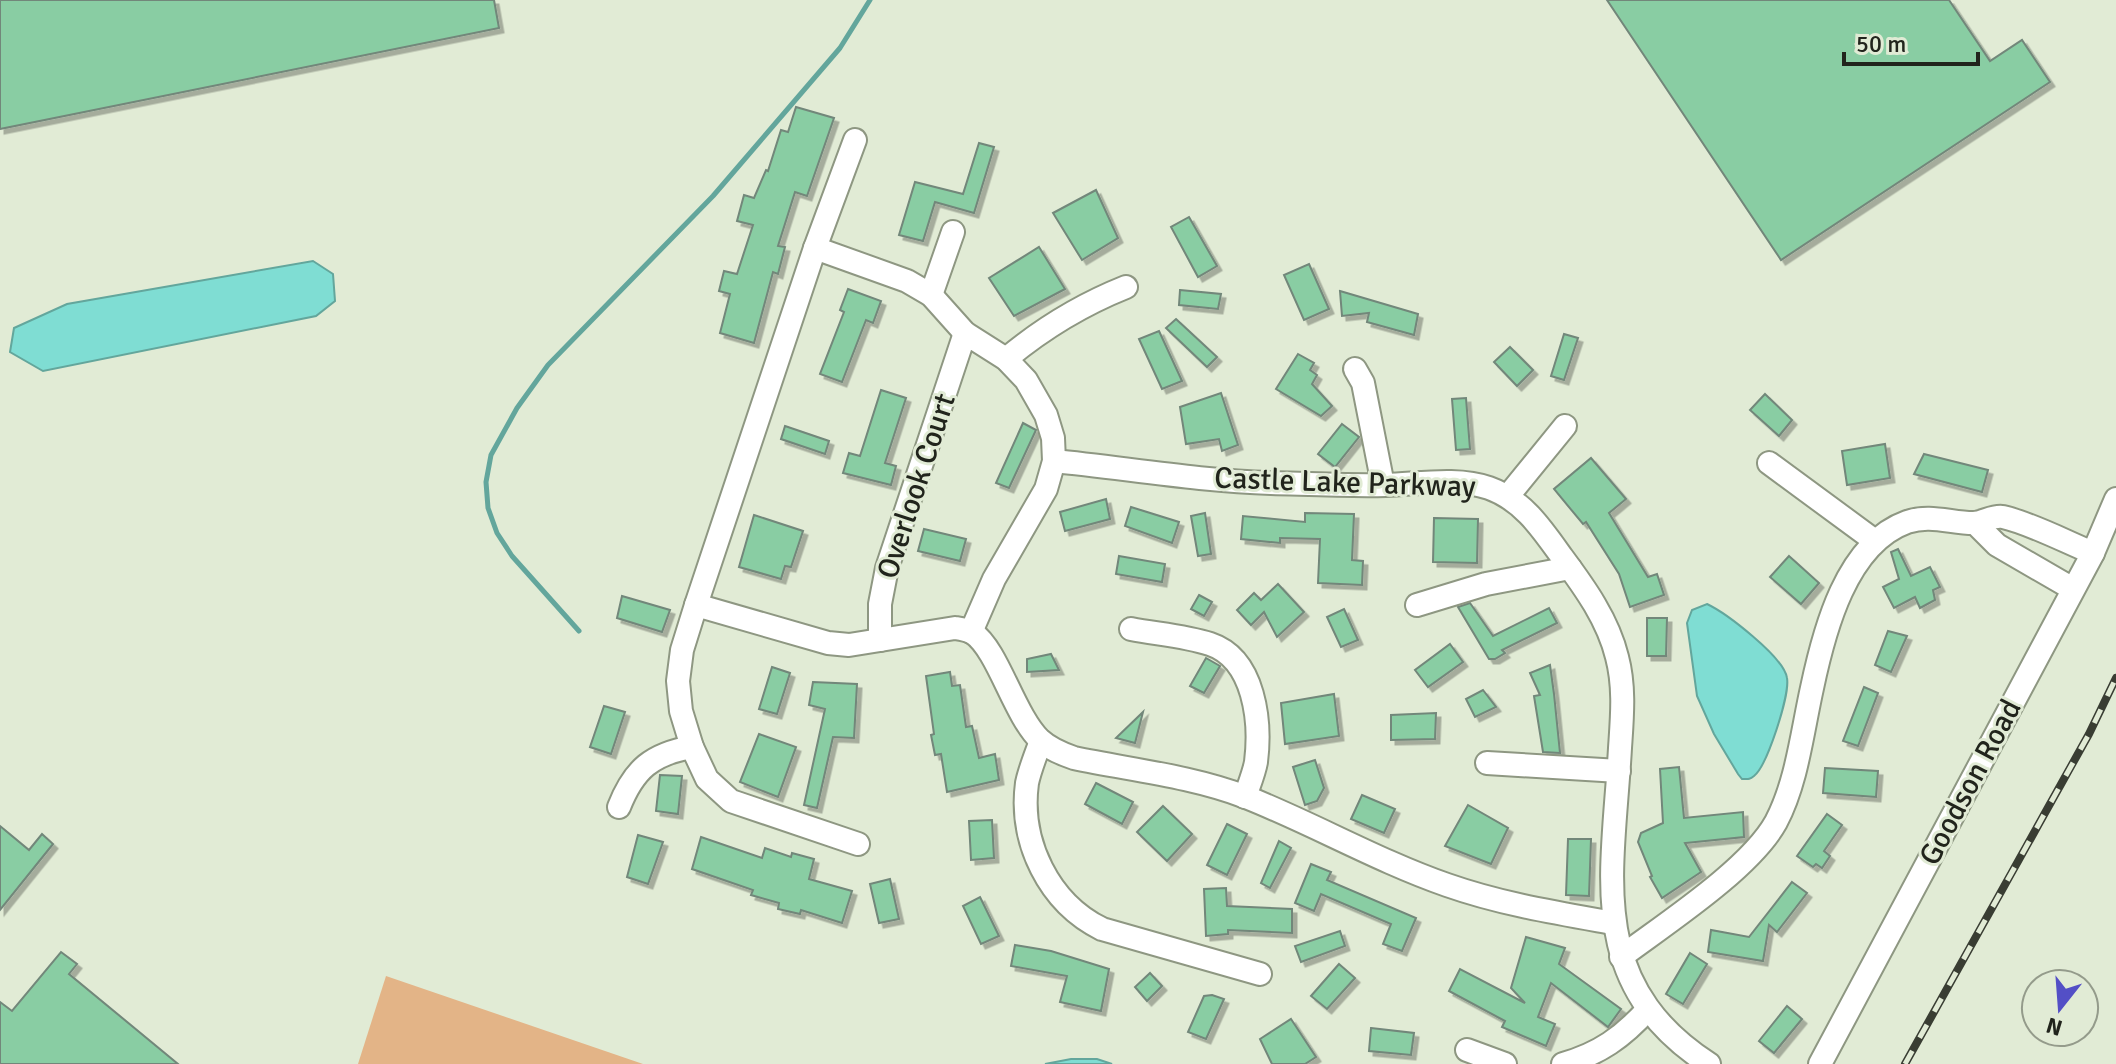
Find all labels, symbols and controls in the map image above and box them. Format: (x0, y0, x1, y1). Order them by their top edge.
scale bar (1844, 16, 1978, 66)
text: 50 m (1856, 29, 1906, 59)
street label: Overlook Court (869, 389, 964, 583)
street label: Castle Lake Parkway (1214, 459, 1476, 506)
street label: Goodson Road (1911, 693, 2030, 871)
north arrow (2020, 968, 2100, 1048)
text: N (2043, 1011, 2066, 1042)

